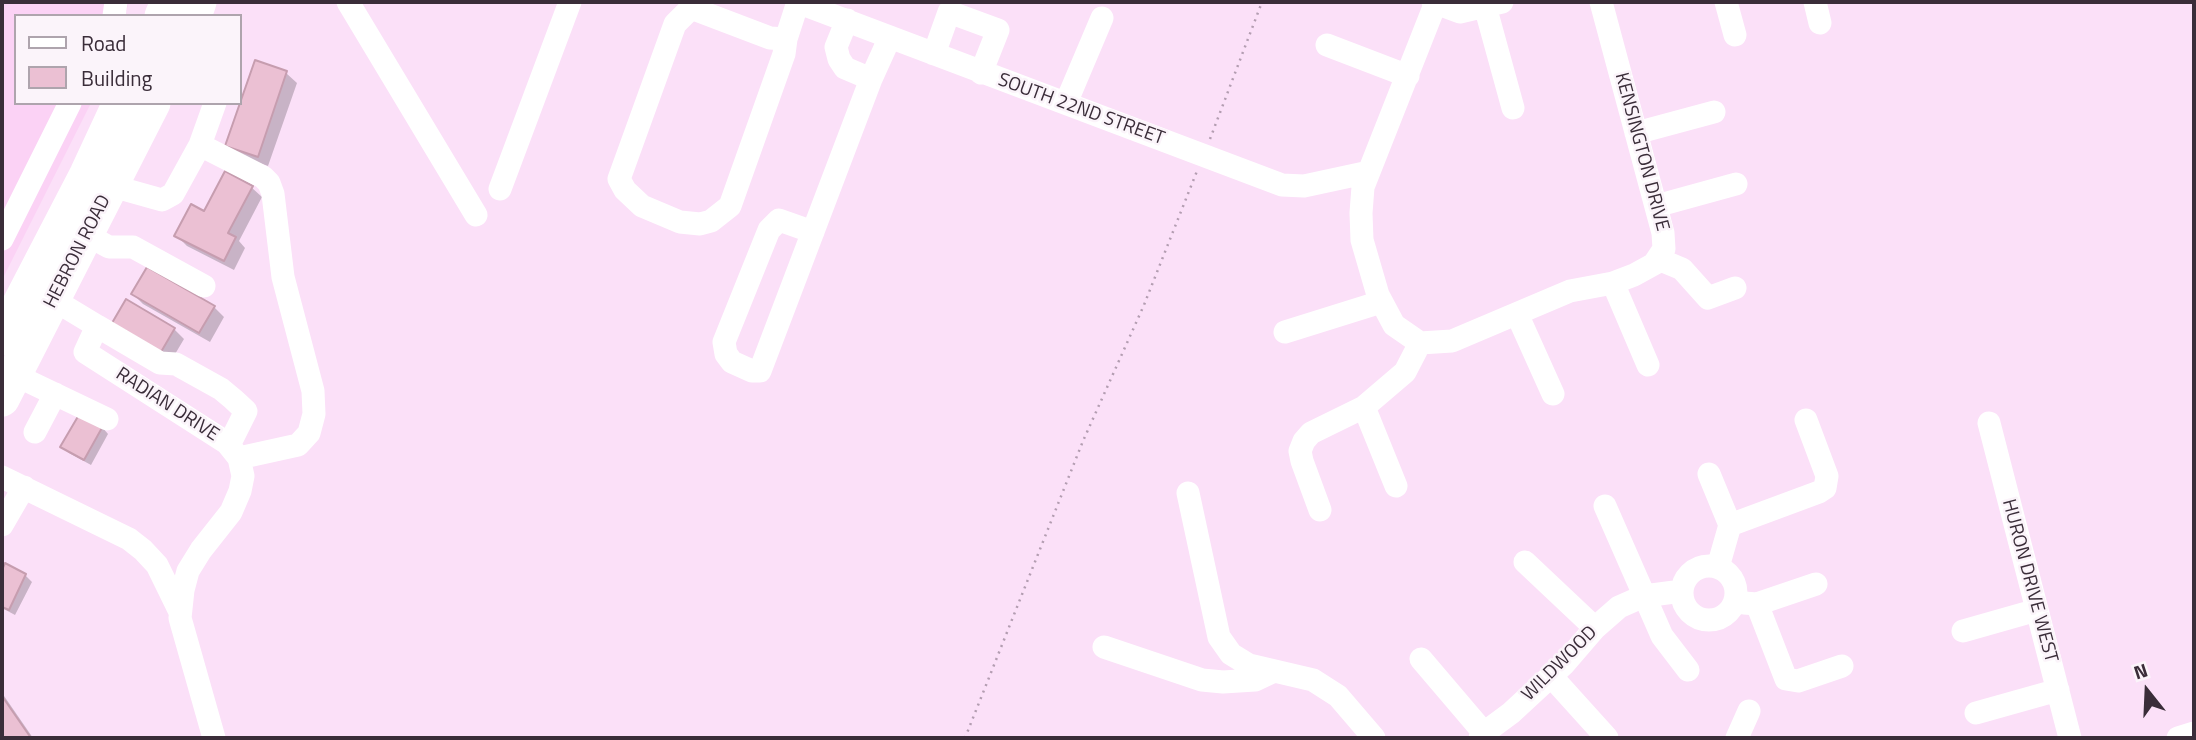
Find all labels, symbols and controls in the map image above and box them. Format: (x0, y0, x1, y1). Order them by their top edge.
legend (14, 14, 242, 105)
text: Road (81, 27, 126, 59)
text: Building (81, 62, 152, 94)
street label: SOUTH 22ND STREET (995, 69, 1167, 151)
street label: KENSINGTON DRIVE (1609, 70, 1673, 234)
street label: HEBRON ROAD (40, 192, 116, 312)
street label: RADIAN DRIVE (111, 363, 223, 447)
street label: HURON DRIVE WEST (1996, 497, 2062, 665)
street label: WILDWOOD (1518, 622, 1602, 706)
text: N (2130, 655, 2151, 686)
north arrow (2112, 656, 2182, 726)

